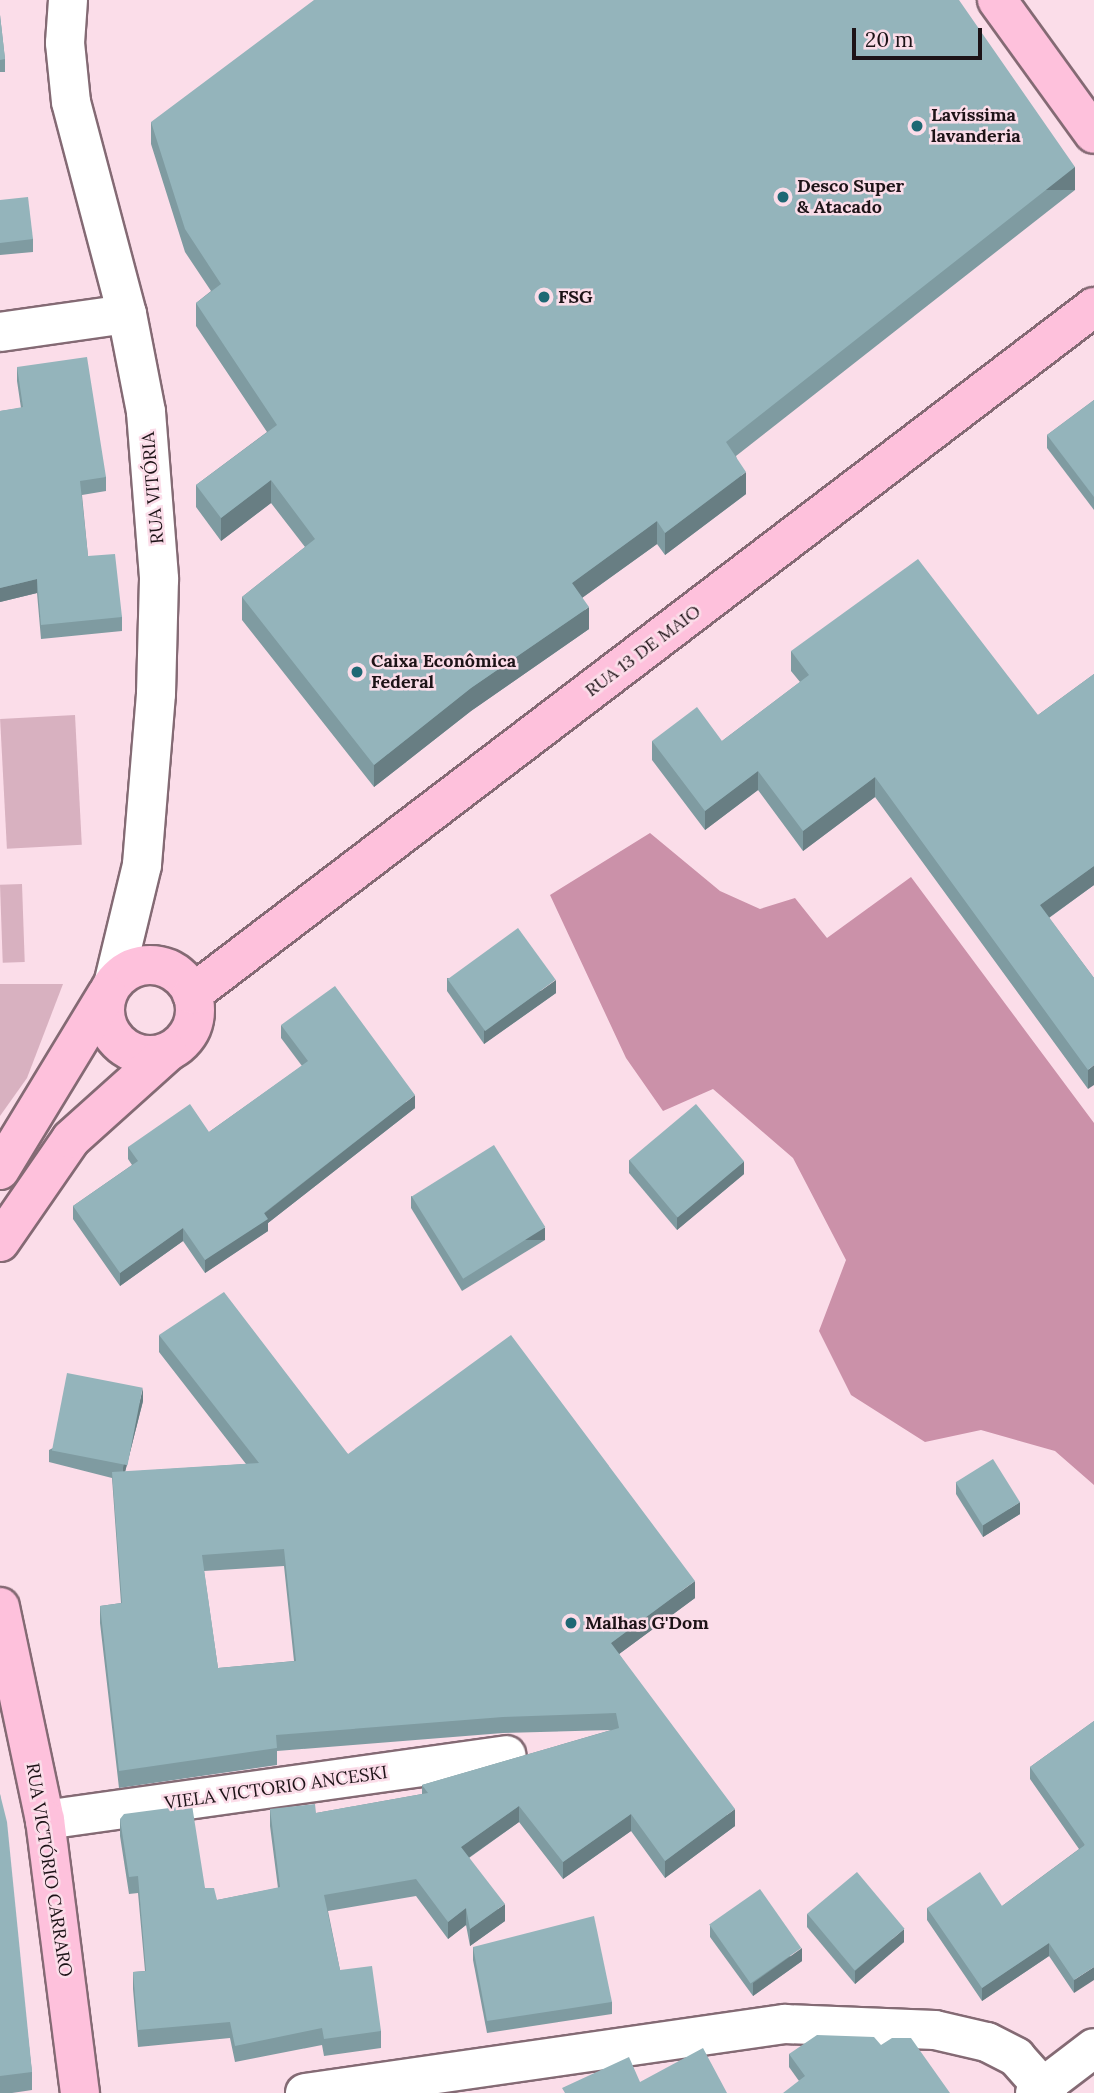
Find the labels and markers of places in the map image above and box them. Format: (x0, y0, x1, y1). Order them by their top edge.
place label: Lavíssima lavanderia (931, 105, 1021, 148)
marker: Lavíssima lavanderia (909, 118, 925, 134)
place label: Desco Super & Atacado (797, 176, 904, 218)
marker: Desco Super & Atacado (775, 189, 791, 205)
place label: FSG (558, 286, 593, 308)
marker: FSG (536, 289, 552, 305)
place label: Caixa Econômica Federal (371, 651, 516, 694)
marker: Caixa Econômica Federal (349, 664, 365, 680)
place label: Malhas G'Dom (585, 1612, 709, 1634)
marker: Malhas G'Dom (563, 1615, 579, 1631)

